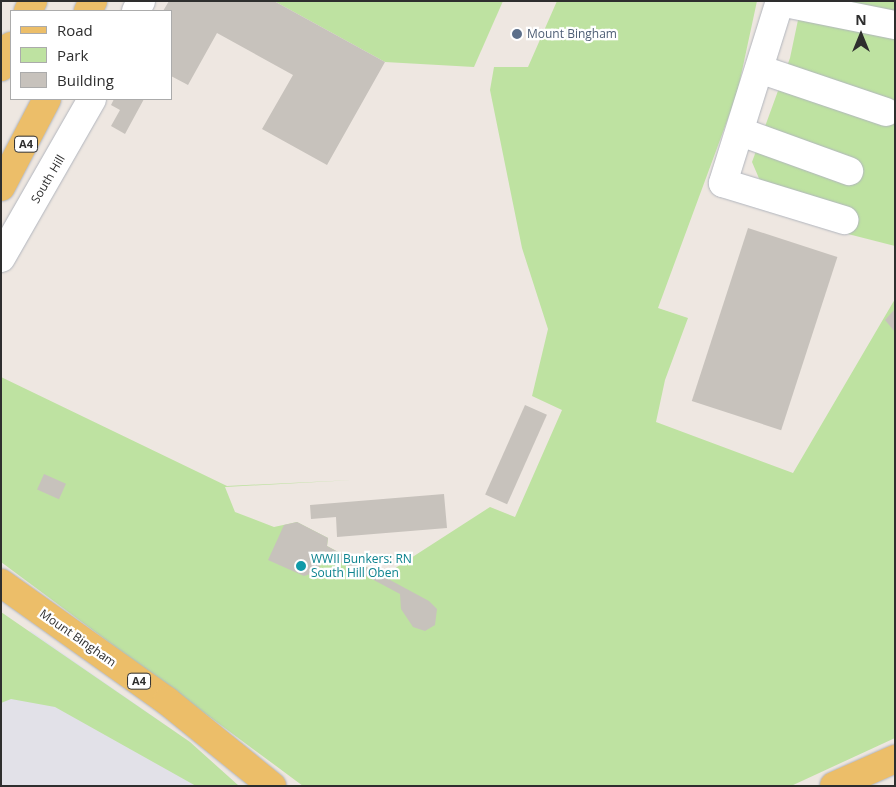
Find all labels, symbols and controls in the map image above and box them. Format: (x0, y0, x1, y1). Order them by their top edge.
legend (10, 10, 172, 100)
north arrow (836, 10, 886, 60)
text: N (855, 10, 867, 29)
text: Road (57, 20, 93, 40)
place label: Mount Bingham (527, 27, 617, 41)
marker: Mount Bingham (511, 28, 523, 40)
text: Park (57, 45, 88, 65)
text: Building (57, 70, 114, 90)
road number: A4 (14, 136, 38, 152)
street label: South Hill (28, 152, 68, 206)
place label: WWII Bunkers: RN South Hill Oben (311, 552, 412, 580)
marker: WWII Bunkers: RN South Hill Oben (295, 560, 307, 572)
street label: Mount Bingham (37, 606, 119, 670)
road number: A4 (126, 672, 152, 689)

